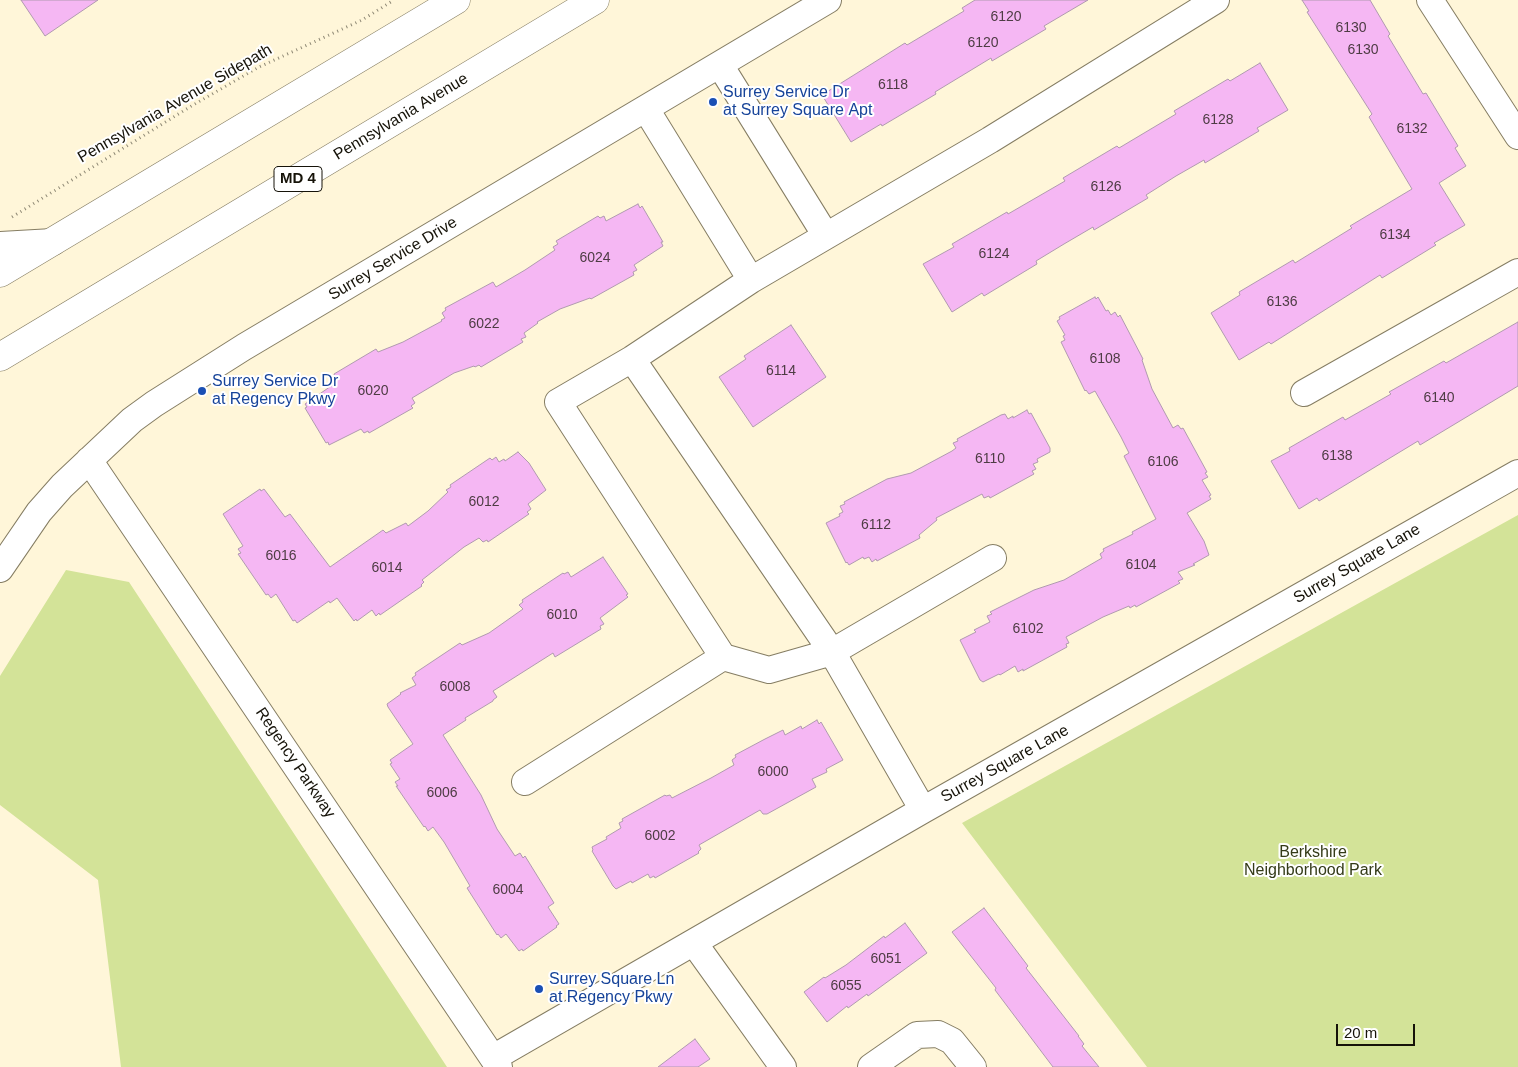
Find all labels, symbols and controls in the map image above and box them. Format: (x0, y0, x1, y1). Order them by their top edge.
house number: 6120 (990, 9, 1022, 25)
house number: 6130 (1335, 20, 1367, 36)
house number: 6120 (967, 35, 999, 51)
street label: Pennsylvania Avenue Sidepath (74, 40, 276, 168)
house number: 6130 (1347, 42, 1379, 58)
street label: Pennsylvania Avenue (330, 69, 472, 165)
house number: 6118 (878, 77, 908, 93)
place label: Surrey Service Dr at Surrey Square Apt (723, 83, 872, 121)
marker: Surrey Service Dr at Surrey Square Apt (707, 96, 719, 108)
house number: 6128 (1202, 112, 1234, 128)
house number: 6132 (1396, 121, 1428, 137)
road number: MD 4 (274, 166, 322, 192)
house number: 6126 (1090, 179, 1122, 195)
street label: Surrey Service Drive (325, 213, 461, 305)
house number: 6134 (1379, 227, 1411, 243)
house number: 6124 (978, 246, 1010, 262)
house number: 6024 (579, 250, 611, 266)
house number: 6136 (1266, 294, 1298, 310)
house number: 6022 (468, 316, 500, 332)
house number: 6108 (1089, 351, 1121, 367)
house number: 6114 (766, 363, 796, 379)
place label: Surrey Service Dr at Regency Pkwy (212, 372, 338, 410)
house number: 6020 (357, 383, 389, 399)
marker: Surrey Service Dr at Regency Pkwy (196, 385, 208, 397)
house number: 6140 (1423, 390, 1455, 406)
house number: 6138 (1321, 448, 1353, 464)
house number: 6110 (975, 451, 1005, 467)
house number: 6106 (1147, 454, 1179, 470)
house number: 6012 (468, 494, 500, 510)
house number: 6112 (861, 517, 891, 533)
street label: Surrey Square Lane (1290, 520, 1424, 608)
house number: 6016 (265, 548, 297, 564)
house number: 6104 (1125, 557, 1157, 573)
house number: 6014 (371, 560, 403, 576)
house number: 6010 (546, 607, 578, 623)
house number: 6102 (1012, 621, 1044, 637)
house number: 6008 (439, 679, 471, 695)
street label: Regency Parkway (251, 704, 339, 822)
street label: Surrey Square Lane (938, 721, 1072, 807)
house number: 6000 (757, 764, 789, 780)
house number: 6006 (426, 785, 458, 801)
house number: 6002 (644, 828, 676, 844)
park label: Berkshire Neighborhood Park (1244, 843, 1382, 881)
house number: 6004 (492, 882, 524, 898)
house number: 6051 (870, 951, 902, 967)
place label: Surrey Square Ln at Regency Pkwy (549, 970, 674, 1008)
house number: 6055 (830, 978, 862, 994)
marker: Surrey Square Ln at Regency Pkwy (533, 983, 545, 995)
scale bar (1338, 1014, 1417, 1046)
text: 20 m (1344, 1024, 1377, 1041)

